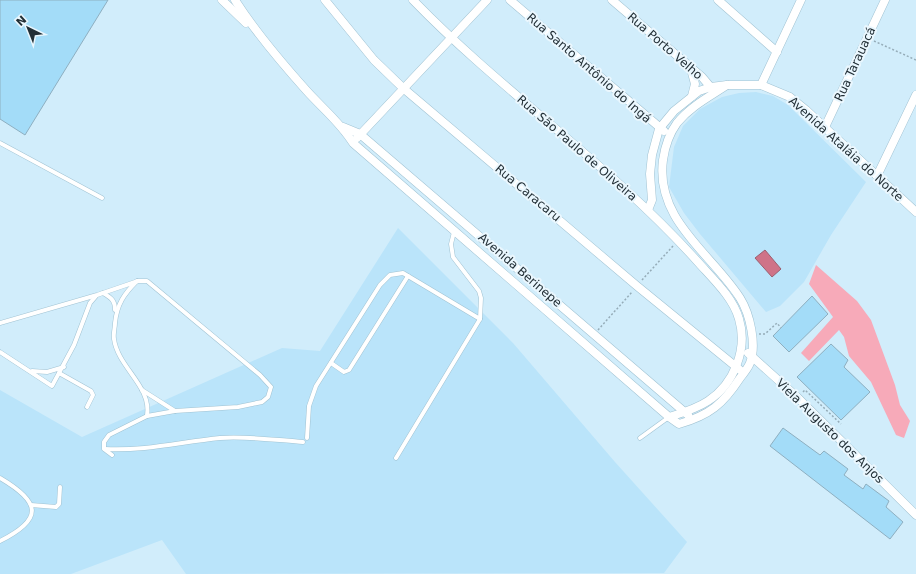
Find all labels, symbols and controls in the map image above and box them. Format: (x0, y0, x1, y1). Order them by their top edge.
north arrow (8, 8, 48, 48)
street label: Rua Santo Antônio do Ingá (524, 10, 654, 126)
street label: Rua Porto Velho (625, 10, 705, 82)
text: N (14, 13, 29, 29)
street label: Rua Tarauacá (832, 25, 878, 103)
street label: Rua São Paulo de Oliveira (514, 92, 640, 204)
street label: Avenida Ataláia do Norte (786, 94, 906, 204)
street label: Rua Caracaru (492, 162, 564, 224)
street label: Avenida Berinepe (476, 230, 564, 310)
street label: Viela Augusto dos Anjos (773, 376, 887, 486)

